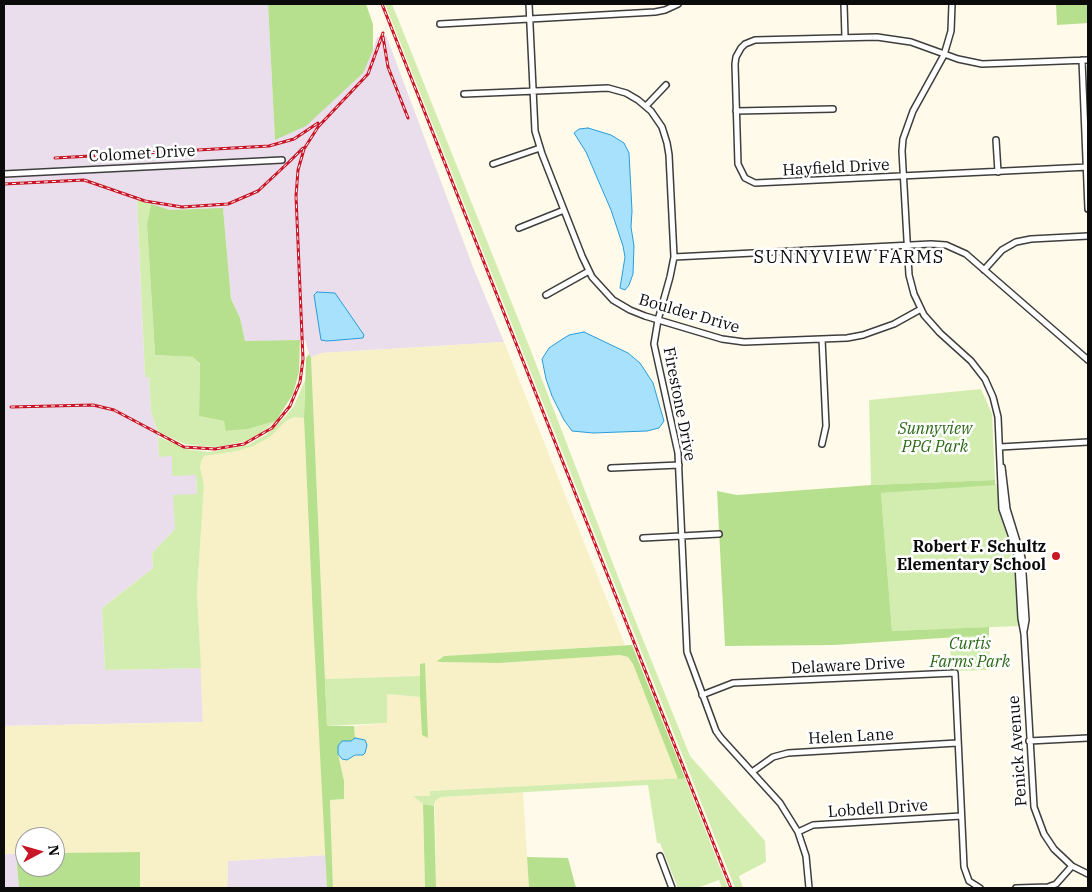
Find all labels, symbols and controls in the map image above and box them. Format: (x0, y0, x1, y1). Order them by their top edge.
street label: Colomet Drive (88, 142, 196, 166)
street label: Hayfield Drive (782, 156, 890, 180)
district label: SUNNYVIEW FARMS (752, 247, 946, 269)
street label: Boulder Drive (636, 290, 742, 338)
street label: Firestone Drive (659, 345, 699, 463)
park label: Sunnyview PPG Park (898, 419, 972, 457)
place label: Robert F. Schultz Elementary School (897, 537, 1046, 575)
marker: Robert F. Schultz Elementary School (1050, 550, 1062, 562)
park label: Curtis Farms Park (930, 634, 1010, 672)
street label: Delaware Drive (791, 653, 905, 679)
street label: Penick Avenue (1005, 695, 1031, 807)
street label: Helen Lane (808, 725, 894, 749)
street label: Lobdell Drive (827, 796, 929, 822)
north arrow (15, 827, 65, 877)
text: N (44, 844, 63, 857)

